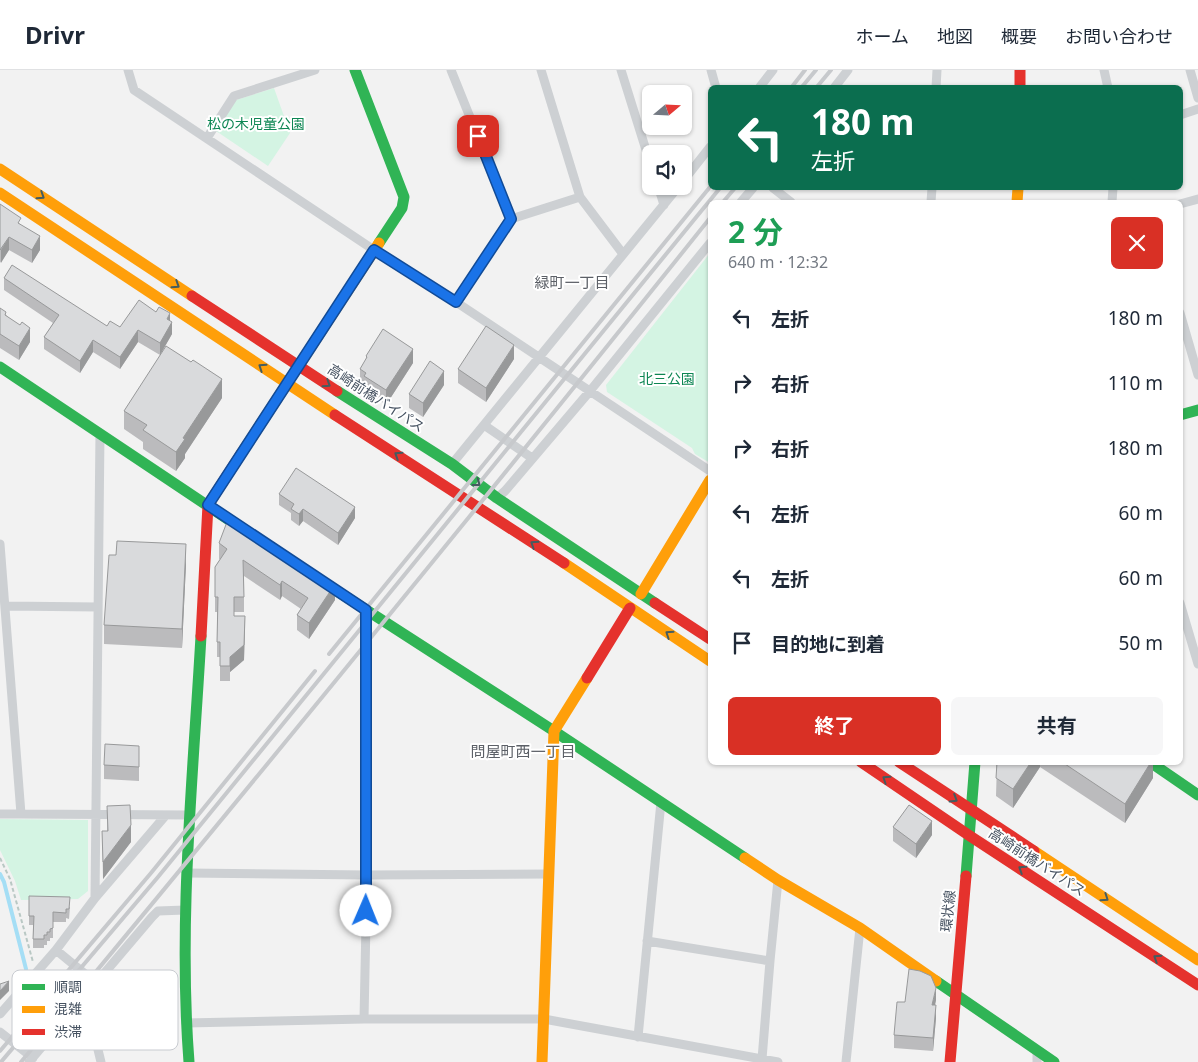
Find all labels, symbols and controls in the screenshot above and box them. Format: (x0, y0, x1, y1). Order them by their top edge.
text: Drivr (25, 18, 85, 51)
text: ホーム (856, 24, 909, 48)
text: 地図 (937, 24, 973, 48)
text: 概要 (1001, 24, 1037, 48)
text: お問い合わせ (1065, 24, 1173, 48)
north arrow (642, 85, 692, 135)
map controls (642, 85, 692, 195)
text: 180 m (811, 98, 914, 145)
icon: left (728, 105, 793, 170)
park label: 松の木児童公園 (207, 114, 305, 133)
pin (457, 115, 499, 157)
icon: arrive (464, 122, 492, 150)
button: sound (642, 145, 692, 195)
text: 左折 (811, 145, 855, 175)
one-way arrow (35, 190, 44, 199)
text: 2 分 (728, 211, 783, 252)
button: close (1111, 217, 1163, 269)
text: 640 m · 12:32 (728, 251, 828, 273)
district label: 緑町一丁目 (534, 272, 610, 292)
one-way arrow (171, 279, 180, 289)
icon: left (728, 304, 756, 332)
text: 180 m (1108, 305, 1163, 331)
text: 左折 (771, 306, 809, 332)
street label: 高崎前橋バイパス (324, 359, 428, 436)
one-way arrow (258, 364, 267, 374)
park label: 北三公園 (639, 369, 695, 388)
icon: right (728, 369, 756, 397)
text: 110 m (1108, 370, 1163, 396)
text: 右折 (771, 371, 809, 397)
one-way arrow (321, 378, 330, 388)
icon: right (728, 434, 756, 462)
text: 180 m (1108, 435, 1163, 461)
text: 右折 (771, 436, 809, 462)
one-way arrow (395, 452, 404, 462)
one-way arrow (471, 478, 480, 486)
icon: left (728, 499, 756, 527)
text: 60 m (1119, 500, 1163, 526)
text: 左折 (771, 501, 809, 527)
one-way arrow (531, 541, 540, 550)
icon: left (728, 564, 756, 592)
text: 60 m (1119, 565, 1163, 591)
text: 左折 (771, 566, 809, 592)
icon: arrive (728, 629, 756, 657)
text: 50 m (1119, 630, 1163, 656)
one-way arrow (666, 631, 675, 641)
text: 目的地に到着 (771, 631, 885, 657)
button: 終了 (728, 697, 941, 755)
button: 共有 (951, 697, 1163, 755)
district label: 問屋町西一丁目 (470, 741, 576, 761)
one-way arrow (882, 776, 892, 785)
one-way arrow (949, 792, 958, 802)
street label: 高崎前橋バイパス (985, 823, 1089, 900)
one-way arrow (1018, 865, 1027, 875)
position arrow (339, 884, 391, 936)
street label: 環状線 (936, 889, 959, 933)
one-way arrow (1100, 891, 1109, 901)
one-way arrow (1154, 955, 1163, 964)
legend (12, 970, 178, 1050)
text: 順調 (54, 977, 82, 996)
text: 混雑 (54, 999, 82, 1018)
text: 渋滞 (54, 1022, 82, 1041)

